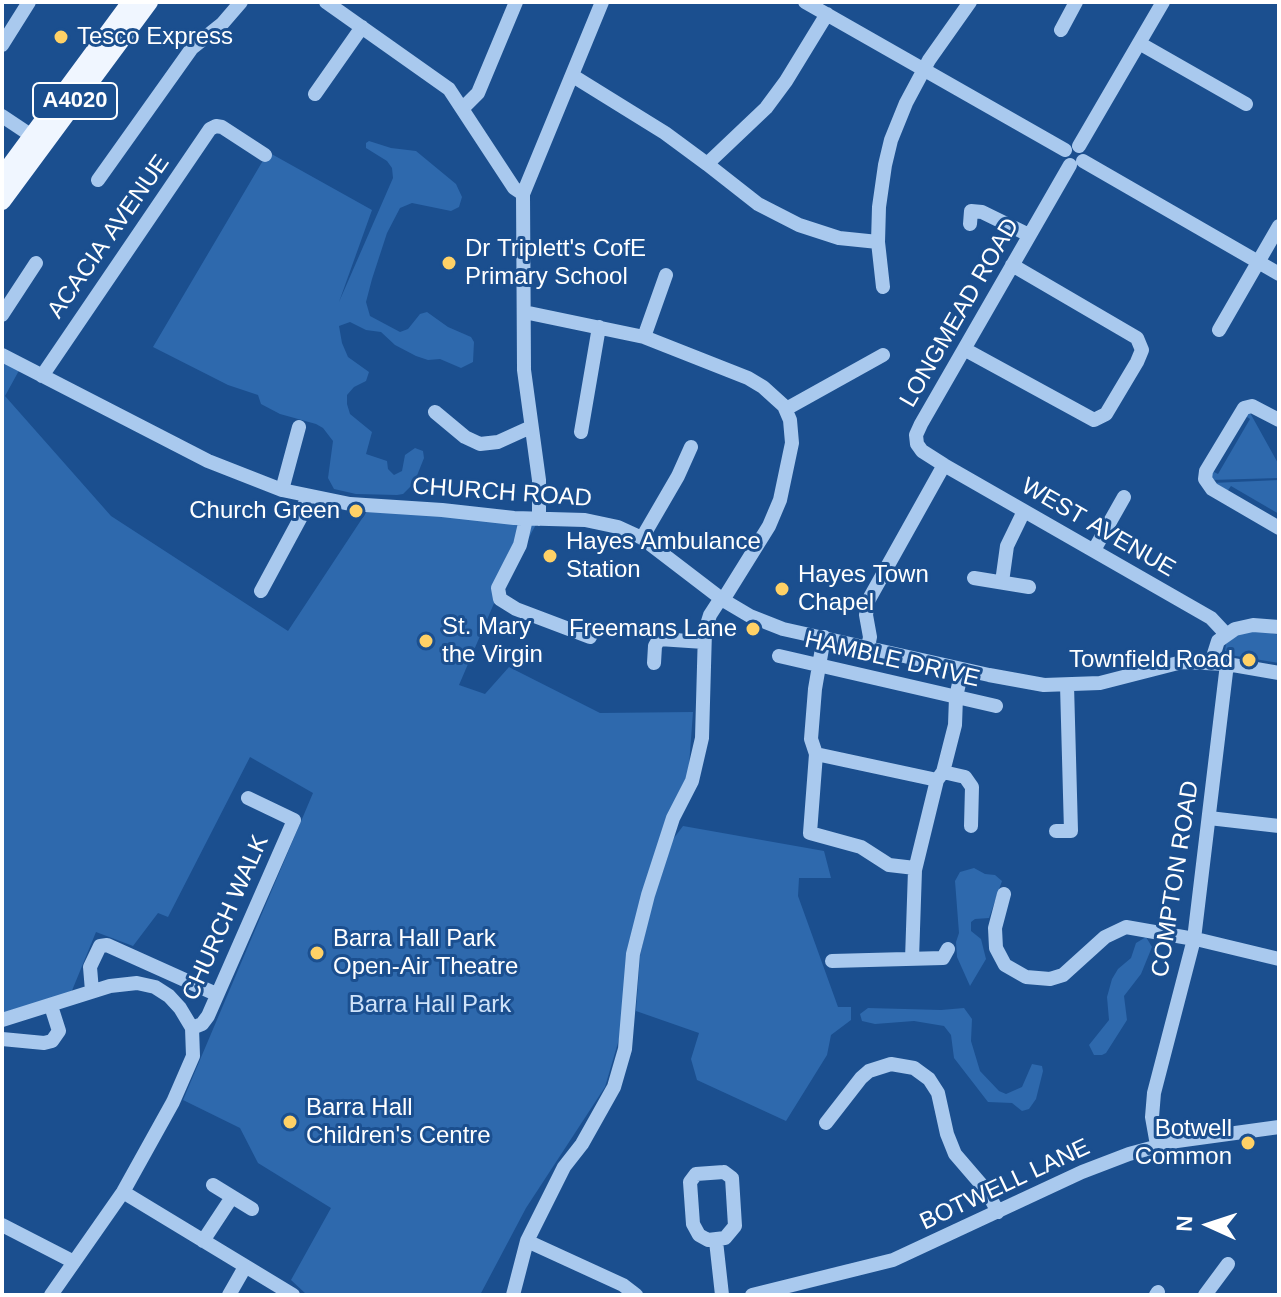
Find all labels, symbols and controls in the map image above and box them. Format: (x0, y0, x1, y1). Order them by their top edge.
place label: Tesco Express (77, 23, 233, 51)
marker: Tesco Express (52, 28, 70, 46)
road number: A4020 (33, 83, 117, 119)
street label: ACACIA AVENUE (42, 150, 176, 324)
street label: LONGMEAD ROAD (894, 213, 1026, 413)
place label: Dr Triplett's CofE Primary School (465, 235, 646, 291)
marker: Dr Triplett's CofE Primary School (440, 254, 458, 272)
street label: CHURCH ROAD (411, 472, 593, 514)
street label: WEST AVENUE (1016, 472, 1180, 584)
place label: Church Green (189, 497, 340, 525)
marker: Church Green (347, 502, 365, 520)
place label: Hayes Ambulance Station (566, 528, 761, 584)
marker: Hayes Ambulance Station (541, 547, 559, 565)
place label: Hayes Town Chapel (798, 561, 929, 617)
marker: Hayes Town Chapel (773, 580, 791, 598)
place label: St. Mary the Virgin (442, 613, 543, 669)
place label: Freemans Lane (569, 615, 737, 643)
marker: Freemans Lane (744, 620, 762, 638)
street label: HAMBLE DRIVE (802, 626, 982, 694)
marker: St. Mary the Virgin (417, 632, 435, 650)
place label: Townfield Road (1069, 646, 1233, 674)
marker: Townfield Road (1240, 651, 1258, 669)
street label: COMPTON ROAD (1146, 779, 1206, 979)
street label: CHURCH WALK (177, 831, 275, 1005)
place label: Barra Hall Park Open-Air Theatre (333, 925, 518, 981)
marker: Barra Hall Park Open-Air Theatre (308, 944, 326, 962)
park label: Barra Hall Park (349, 991, 511, 1019)
place label: Barra Hall Children's Centre (306, 1094, 491, 1150)
marker: Barra Hall Children's Centre (281, 1113, 299, 1131)
place label: Botwell Common (1135, 1115, 1232, 1171)
street label: BOTWELL LANE (916, 1133, 1094, 1237)
marker: Botwell Common (1239, 1134, 1257, 1152)
north arrow (1169, 1185, 1249, 1265)
text: N (1172, 1215, 1197, 1232)

